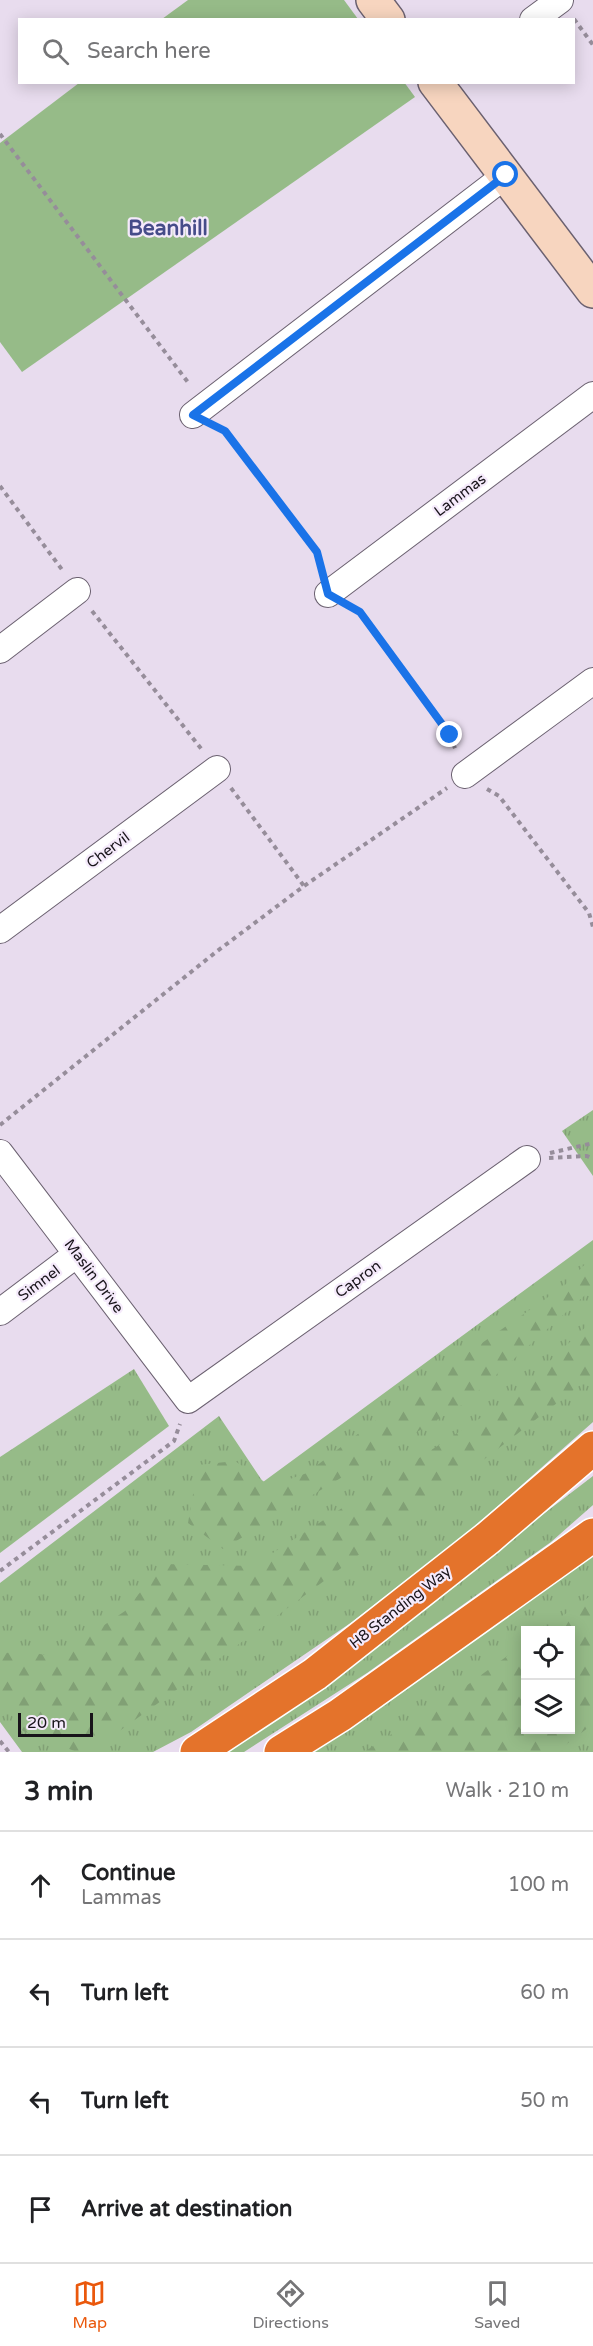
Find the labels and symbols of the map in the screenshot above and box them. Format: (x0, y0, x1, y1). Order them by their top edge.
route start (492, 161, 518, 187)
district label: Beanhill (128, 216, 208, 241)
street label: Lammas (431, 470, 489, 520)
route end (436, 721, 462, 747)
street label: Chervil (83, 828, 133, 872)
street label: Maslin Drive (60, 1236, 128, 1316)
street label: Capron (332, 1256, 384, 1302)
street label: Simnel (14, 1261, 64, 1305)
street label: H8 Standing Way (346, 1562, 454, 1652)
scale bar (18, 1710, 93, 1738)

